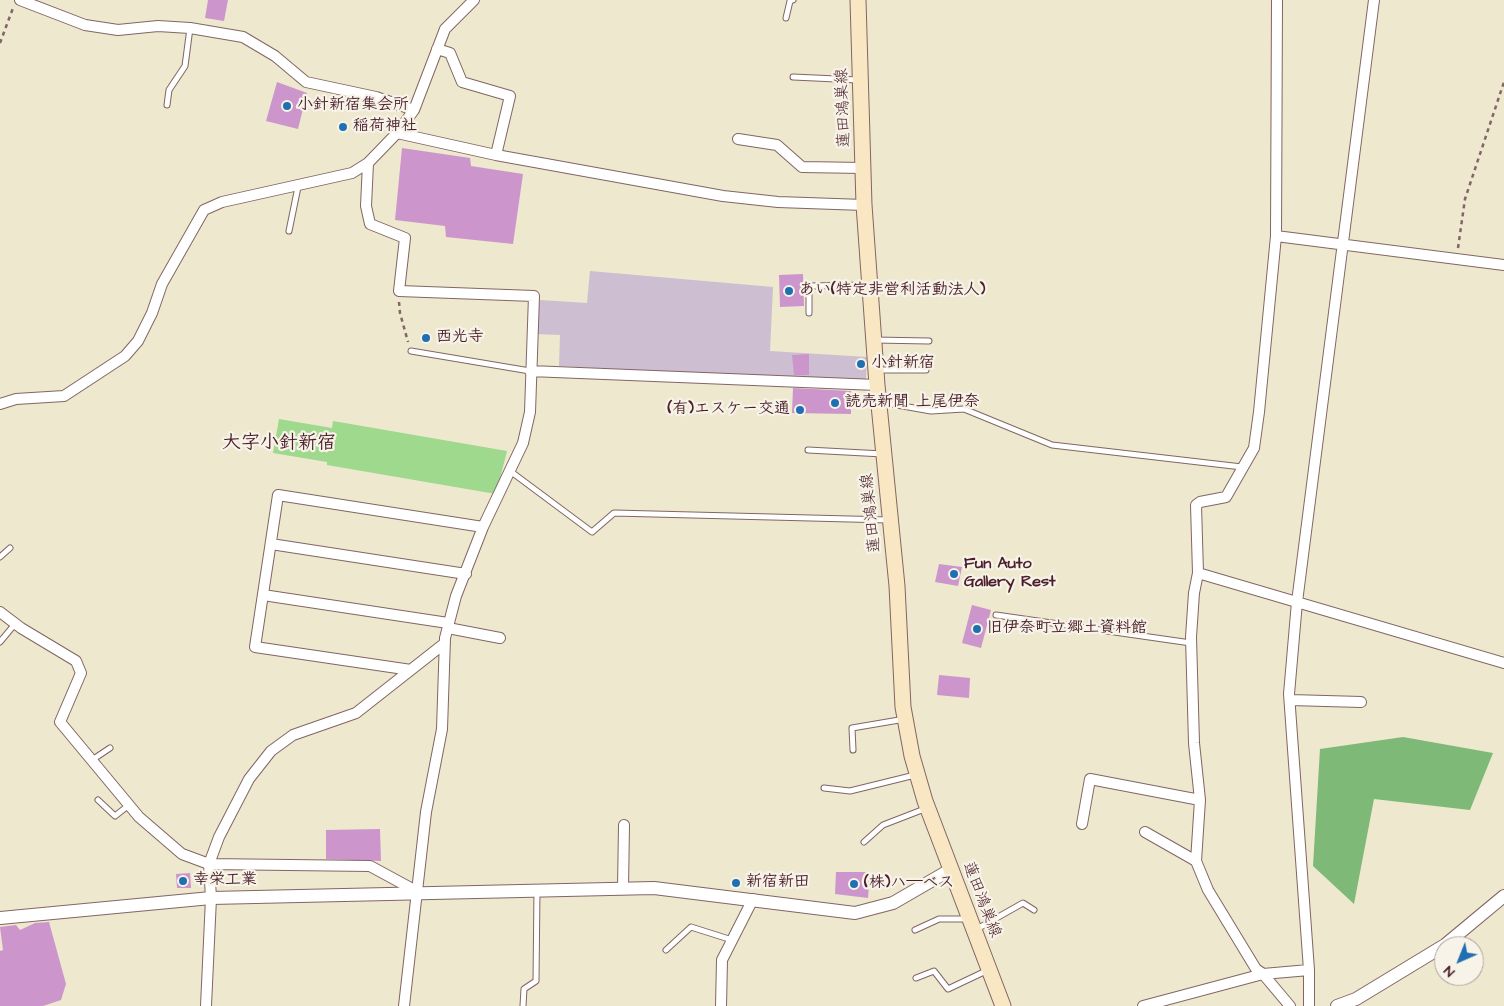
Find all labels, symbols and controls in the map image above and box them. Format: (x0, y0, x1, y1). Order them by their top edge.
street label: 蓮田鴻巣線 (833, 68, 855, 148)
place label: 小針新宿集会所 (297, 96, 409, 116)
marker: 小針新宿集会所 (281, 100, 293, 112)
place label: 稲荷神社 (353, 117, 417, 137)
marker: 稲荷神社 (337, 121, 349, 133)
place label: あい(特定非営利活動法人) (799, 281, 985, 301)
marker: あい(特定非営利活動法人) (783, 285, 795, 297)
place label: 西光寺 (436, 328, 484, 348)
marker: 西光寺 (420, 332, 432, 344)
place label: 小針新宿 (871, 354, 935, 374)
marker: 小針新宿 (855, 358, 867, 370)
place label: 読売新聞 上尾伊奈 (845, 393, 979, 413)
marker: 読売新聞 上尾伊奈 (829, 397, 841, 409)
place label: (有)エスケー交通 (668, 400, 790, 420)
marker: (有)エスケー交通 (794, 404, 806, 416)
district label: 大字小針新宿 (222, 433, 336, 455)
street label: 蓮田鴻巣線 (858, 472, 886, 554)
place label: Fun Auto Gallery Rest (964, 555, 1055, 593)
marker: Fun Auto Gallery Rest (948, 568, 960, 580)
place label: 旧伊奈町立郷土資料館 (987, 619, 1147, 639)
marker: 旧伊奈町立郷土資料館 (971, 623, 983, 635)
street label: 蓮田鴻巣線 (958, 859, 1004, 941)
place label: 幸栄工業 (193, 871, 257, 891)
place label: 新宿新田 (746, 873, 810, 893)
place label: (株)ハ―ベス (864, 874, 954, 894)
marker: 幸栄工業 (177, 875, 189, 887)
marker: 新宿新田 (730, 877, 742, 889)
marker: (株)ハ―ベス (848, 878, 860, 890)
north arrow (1434, 936, 1484, 986)
text: N (1439, 961, 1459, 981)

